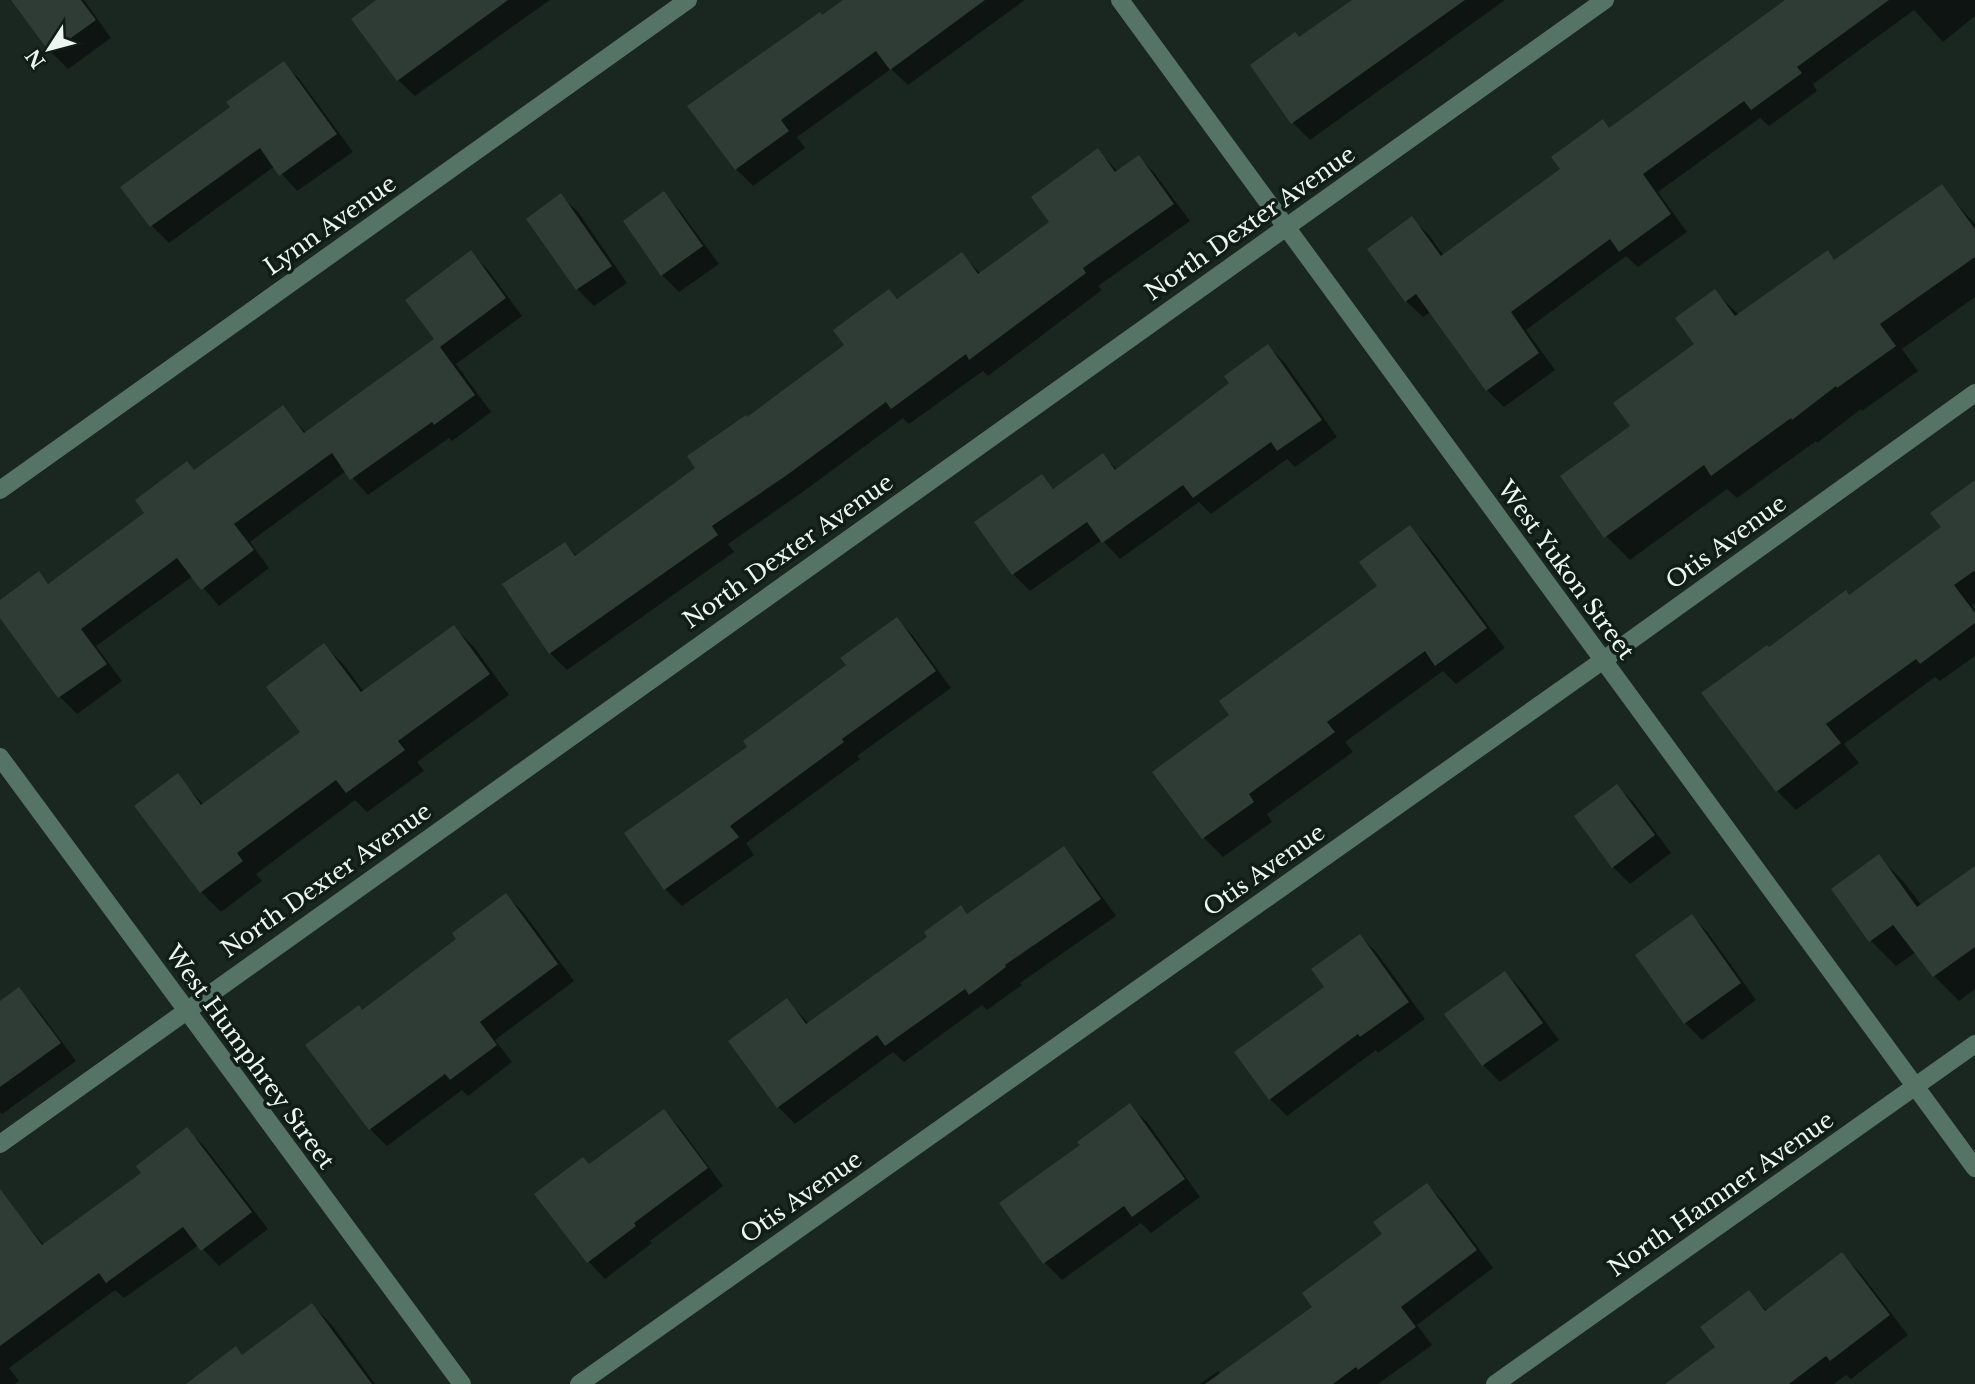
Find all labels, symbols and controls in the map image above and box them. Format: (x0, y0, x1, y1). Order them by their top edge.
north arrow (14, 14, 84, 84)
text: N (21, 45, 50, 73)
street label: North Dexter Avenue (1140, 140, 1360, 306)
street label: Lynn Avenue (259, 169, 401, 281)
street label: North Dexter Avenue (678, 468, 898, 634)
street label: West Yukon Street (1491, 474, 1640, 665)
street label: Otis Avenue (1660, 489, 1792, 595)
street label: North Dexter Avenue (216, 797, 436, 963)
street label: Otis Avenue (1198, 818, 1330, 922)
street label: West Humphrey Street (159, 939, 341, 1175)
street label: North Hamner Avenue (1603, 1106, 1839, 1282)
street label: Otis Avenue (735, 1145, 867, 1249)

